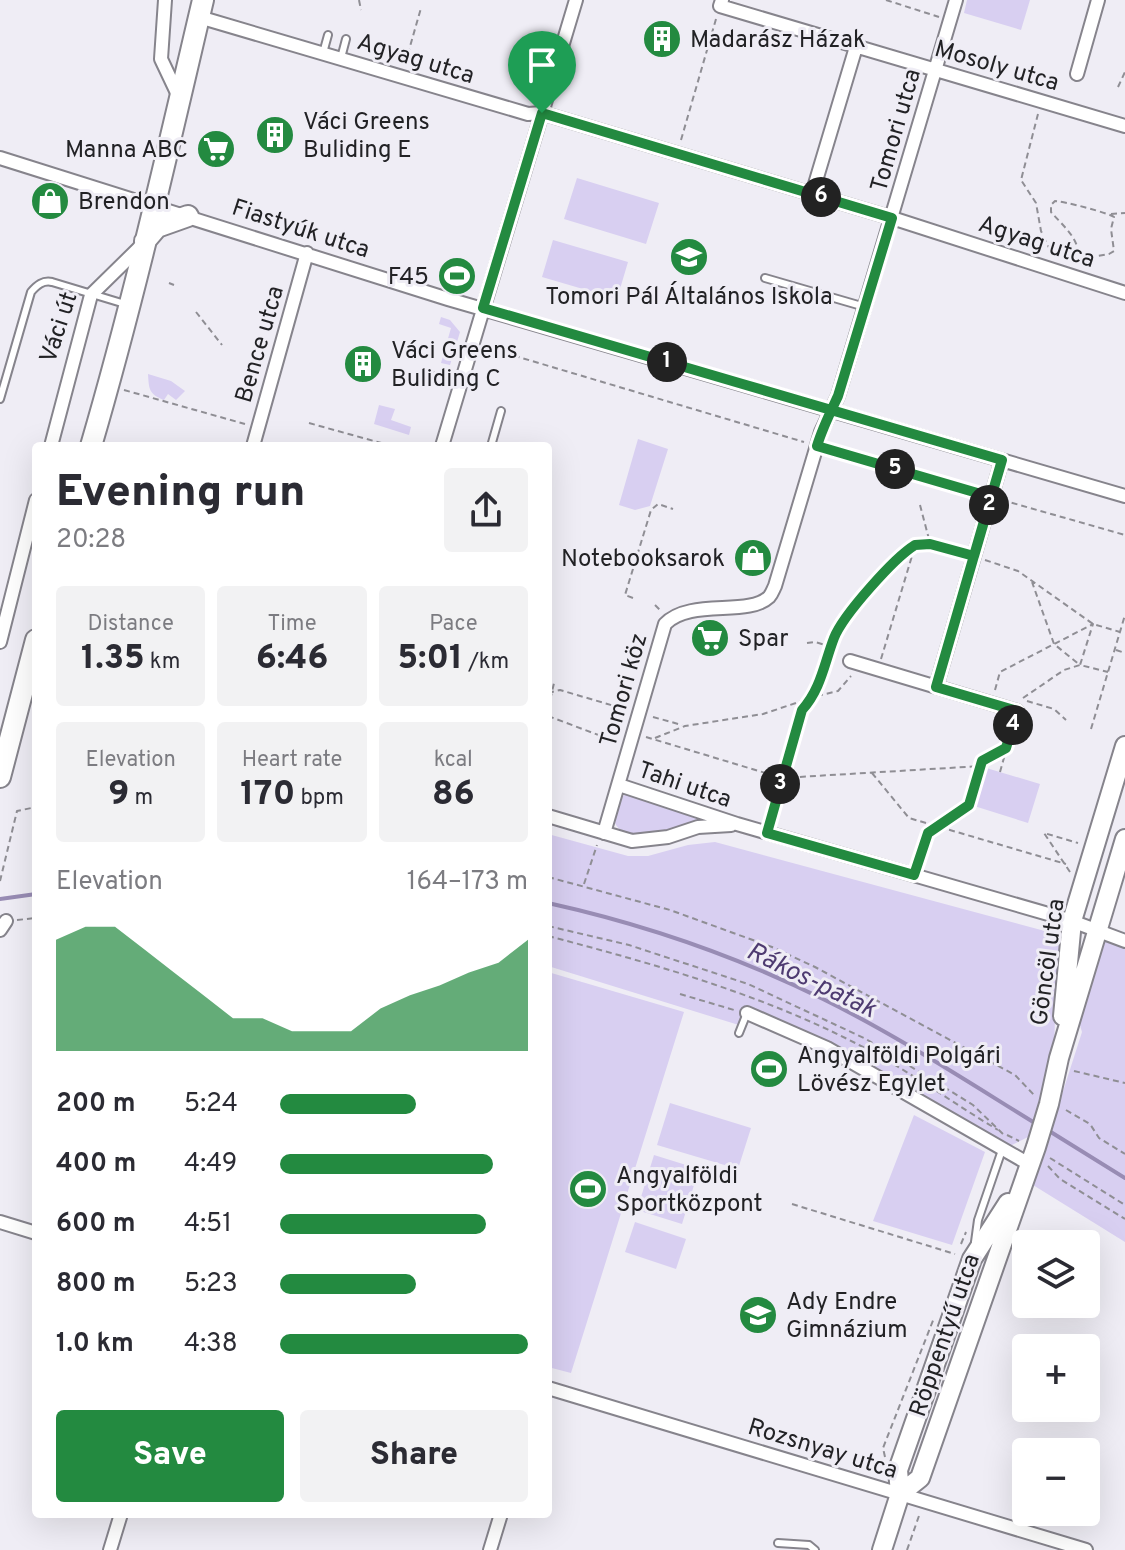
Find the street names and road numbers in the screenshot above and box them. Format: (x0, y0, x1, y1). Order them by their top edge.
street label: Agyag utca (353, 28, 478, 92)
street label: Mosoly utca (931, 35, 1062, 99)
street label: Tomori utca (865, 65, 929, 196)
street label: Fiastyúk utca (228, 194, 373, 266)
street label: Agyag utca (974, 210, 1099, 276)
street label: Bence utca (230, 283, 292, 407)
street label: Váci út (34, 288, 85, 367)
street label: Tomori köz (594, 630, 655, 751)
street label: Tahi utca (634, 756, 735, 816)
street label: Göncöl utca (1025, 897, 1073, 1028)
street label: Röppentyű utca (904, 1250, 988, 1421)
street label: Rozsnyay utca (744, 1413, 901, 1487)

